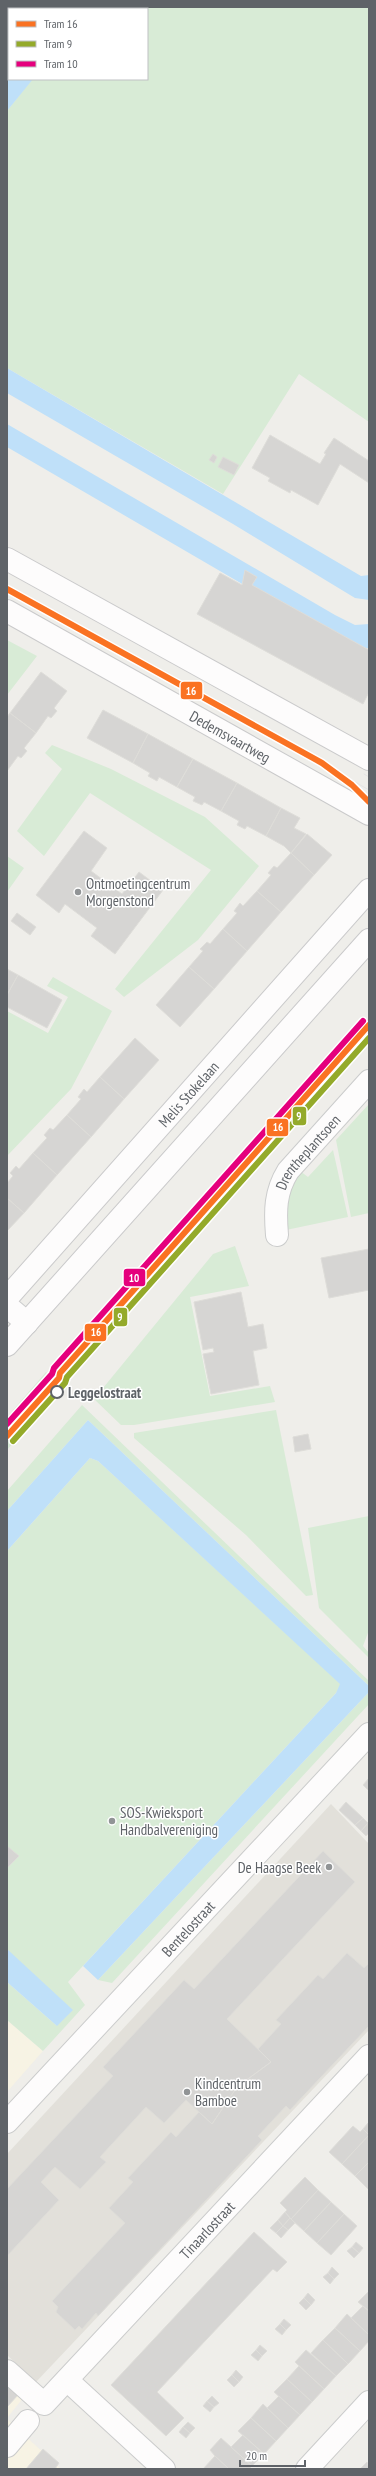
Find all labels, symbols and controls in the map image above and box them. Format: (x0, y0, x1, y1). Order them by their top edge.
legend (8, 8, 148, 80)
text: Tram 16 (44, 16, 78, 31)
text: Tram 9 (44, 36, 72, 51)
text: Tram 10 (44, 56, 78, 71)
line badge: 16 (180, 681, 203, 700)
text: 16 (186, 684, 196, 698)
street label: Dedemsvaartweg (187, 706, 274, 766)
place label: Ontmoetingcentrum Morgenstond (86, 874, 190, 910)
marker: Ontmoetingcentrum Morgenstond (73, 887, 83, 897)
street label: Melis Stokelaan (154, 1057, 222, 1131)
line badge: 9 (292, 1106, 307, 1126)
text: 9 (296, 1109, 302, 1123)
street label: Drentheplantsoen (271, 1110, 344, 1192)
line badge: 16 (266, 1118, 289, 1137)
text: 16 (273, 1120, 283, 1134)
line badge: 10 (123, 1268, 146, 1287)
text: 10 (129, 1271, 139, 1285)
line badge: 9 (113, 1307, 128, 1327)
text: 9 (117, 1310, 123, 1324)
line badge: 16 (84, 1323, 107, 1342)
text: 16 (91, 1325, 101, 1339)
place label: Leggelostraat (68, 1383, 142, 1402)
marker: Leggelostraat (50, 1385, 64, 1399)
place label: SOS-Kwieksport Handbalvereniging (120, 1803, 218, 1839)
marker: SOS-Kwieksport Handbalvereniging (107, 1816, 117, 1826)
place label: De Haagse Beek (238, 1858, 321, 1877)
marker: De Haagse Beek (324, 1862, 334, 1872)
street label: Bentelostraat (157, 1896, 218, 1960)
place label: Kindcentrum Bamboe (195, 2074, 261, 2110)
marker: Kindcentrum Bamboe (182, 2087, 192, 2097)
street label: Tinaarlostraat (175, 2197, 238, 2263)
scale bar (240, 2442, 305, 2468)
text: 20 m (246, 2448, 267, 2463)

